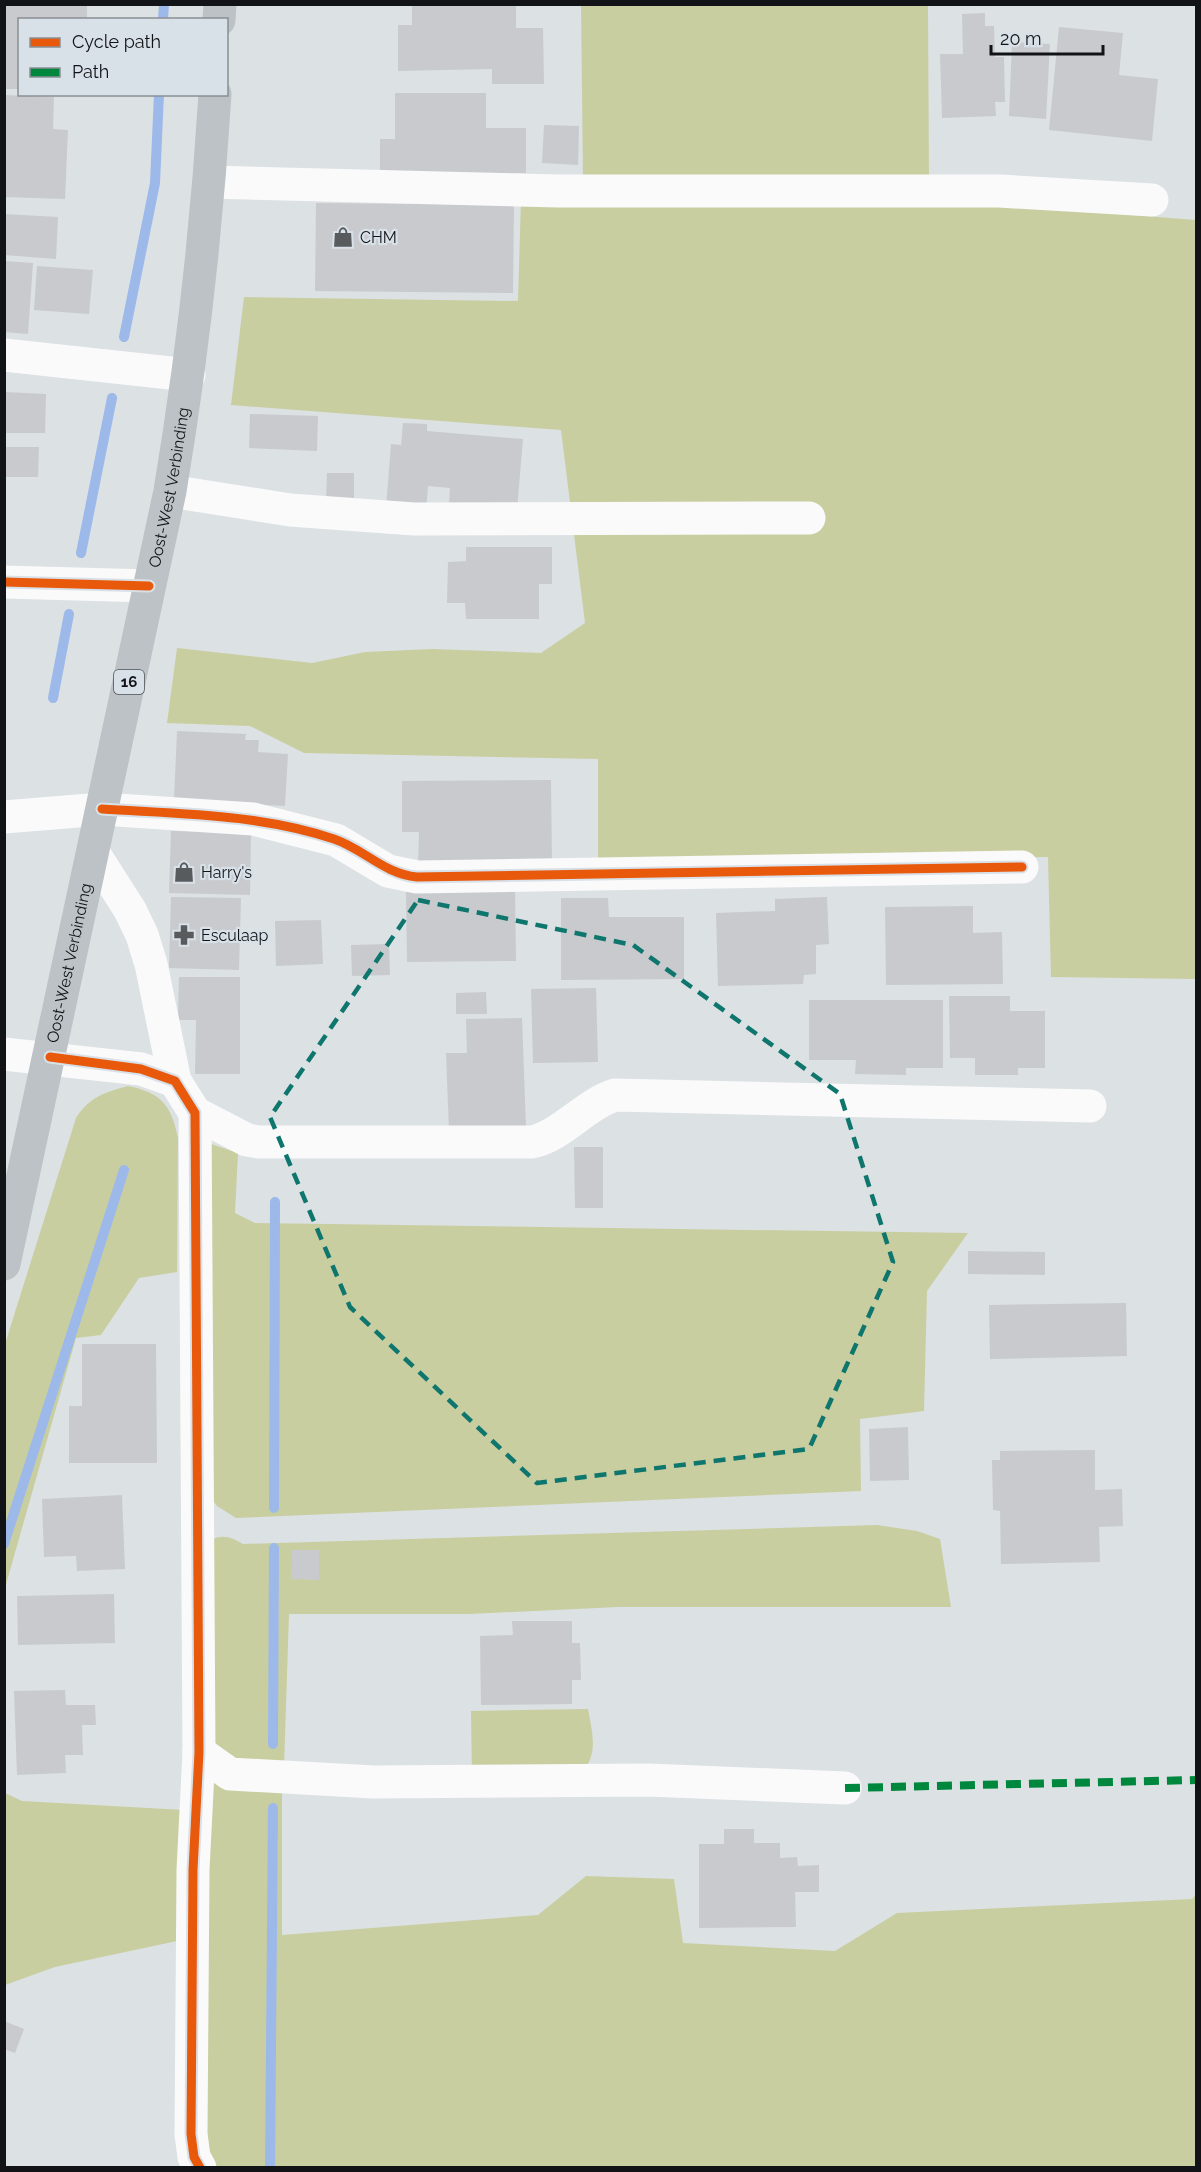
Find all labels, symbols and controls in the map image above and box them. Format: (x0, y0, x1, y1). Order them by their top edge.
legend (18, 18, 228, 96)
scale bar (991, 18, 1104, 56)
text: 20 m (1000, 28, 1042, 49)
text: Cycle path (72, 31, 161, 52)
text: Path (72, 61, 109, 82)
shop icon: CHM (331, 225, 355, 249)
place label: CHM (360, 228, 397, 247)
street label: Oost-West Verbinding (145, 406, 193, 569)
road number: 16 (114, 670, 144, 694)
shop icon: Harry's (172, 860, 196, 884)
place label: Harry's (201, 863, 252, 882)
street label: Oost-West Verbinding (43, 881, 96, 1045)
pharmacy icon: Esculaap (172, 923, 196, 947)
place label: Esculaap (201, 926, 269, 945)

